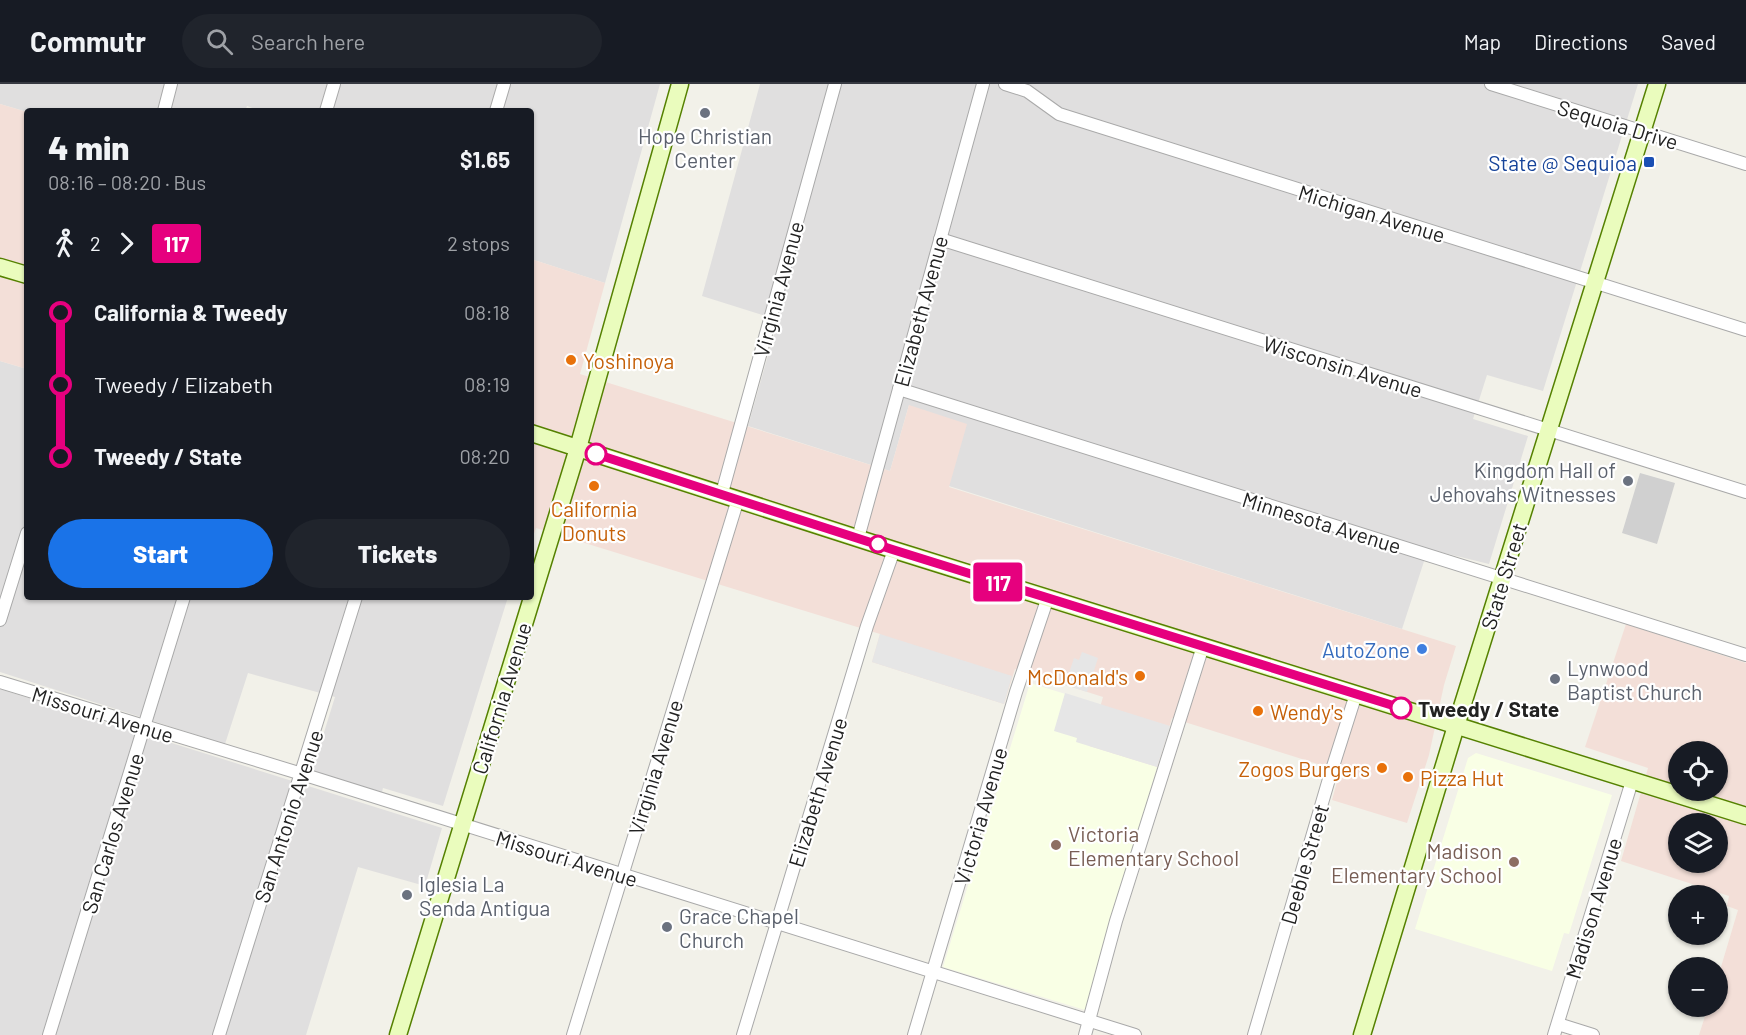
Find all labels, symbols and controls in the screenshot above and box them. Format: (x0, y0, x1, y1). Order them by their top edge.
search box (182, 14, 602, 68)
text: Commutr (30, 24, 146, 58)
icon: search (203, 25, 236, 58)
text: Search here (251, 28, 365, 54)
text: Map (1464, 29, 1501, 54)
text: Directions (1534, 29, 1628, 54)
text: Saved (1661, 29, 1716, 54)
street label: Sequoia Drive (1555, 94, 1681, 154)
marker: Hope Christian Center (698, 106, 712, 120)
place label: Hope Christian Center (638, 123, 772, 172)
text: 4 min (48, 127, 129, 167)
text: $1.65 (460, 146, 510, 172)
place label: State @ Sequioa (1488, 150, 1637, 175)
marker: State @ Sequioa (1642, 155, 1656, 169)
text: 08:16 – 08:20 · Bus (48, 170, 206, 194)
street label: Michigan Avenue (1296, 179, 1448, 247)
street label: Virginia Avenue (748, 218, 808, 360)
icon: walk (48, 227, 81, 260)
icon: forward (110, 227, 143, 260)
text: 2 (90, 231, 101, 255)
text: 117 (164, 231, 189, 256)
text: 2 stops (447, 231, 510, 255)
street label: Elizabeth Avenue (888, 233, 952, 389)
text: California & Tweedy (94, 299, 288, 325)
text: 08:18 (464, 300, 510, 324)
street label: Wisconsin Avenue (1260, 330, 1426, 402)
place label: Yoshinoya (583, 348, 674, 373)
marker: Yoshinoya (564, 353, 578, 367)
text: Tweedy / Elizabeth (94, 371, 273, 397)
text: 08:19 (464, 372, 510, 396)
text: Tweedy / State (94, 443, 242, 469)
unlabelled marker (585, 443, 607, 465)
text: 08:20 (459, 444, 510, 468)
place label: Kingdom Hall of Jehovahs Witnesses (1430, 457, 1616, 506)
marker: Kingdom Hall of Jehovahs Witnesses (1621, 474, 1635, 488)
marker: California Donuts (587, 479, 601, 493)
street label: Minnesota Avenue (1240, 486, 1404, 558)
place label: California Donuts (551, 496, 637, 545)
button: Start (48, 519, 273, 588)
button: Tickets (285, 519, 510, 588)
street label: State Street (1475, 519, 1531, 633)
unlabelled marker (869, 535, 887, 553)
line badge: 117 (964, 562, 1032, 602)
text: 117 (985, 570, 1011, 595)
street label: California Avenue (466, 619, 536, 777)
place label: AutoZone (1322, 637, 1410, 662)
marker: AutoZone (1415, 642, 1429, 656)
place label: Lynwood Baptist Church (1567, 655, 1702, 704)
place label: McDonald's (1027, 664, 1128, 689)
marker: McDonald's (1133, 669, 1147, 683)
marker: Lynwood Baptist Church (1548, 672, 1562, 686)
street label: Missouri Avenue (29, 681, 177, 747)
street label: Virginia Avenue (623, 696, 687, 838)
place label: Tweedy / State (1418, 696, 1559, 721)
marker: Tweedy / State (1390, 697, 1412, 719)
place label: Wendy's (1270, 699, 1343, 724)
marker: Wendy's (1251, 704, 1265, 718)
street label: Elizabeth Avenue (782, 714, 852, 870)
street label: San Antonio Avenue (248, 726, 328, 906)
map controls (1668, 741, 1728, 1017)
button: locate (1668, 741, 1728, 801)
street label: Victoria Avenue (948, 744, 1012, 888)
street label: San Carlos Avenue (76, 750, 148, 916)
place label: Zogos Burgers (1238, 756, 1370, 781)
marker: Zogos Burgers (1375, 761, 1389, 775)
place label: Pizza Hut (1420, 765, 1504, 790)
marker: Pizza Hut (1401, 770, 1415, 784)
street label: Deeble Street (1275, 801, 1333, 927)
button: layers (1668, 813, 1728, 873)
place label: Victoria Elementary School (1068, 821, 1239, 870)
street label: Missouri Avenue (493, 825, 641, 891)
street label: Madison Avenue (1560, 834, 1626, 982)
marker: Victoria Elementary School (1049, 838, 1063, 852)
place label: Madison Elementary School (1331, 838, 1502, 887)
marker: Madison Elementary School (1507, 855, 1521, 869)
place label: Iglesia La Senda Antigua (419, 871, 550, 920)
button: + (1668, 885, 1728, 945)
marker: Iglesia La Senda Antigua (400, 888, 414, 902)
place label: Grace Chapel Church (679, 903, 799, 952)
marker: Grace Chapel Church (660, 920, 674, 934)
button: − (1668, 957, 1728, 1017)

